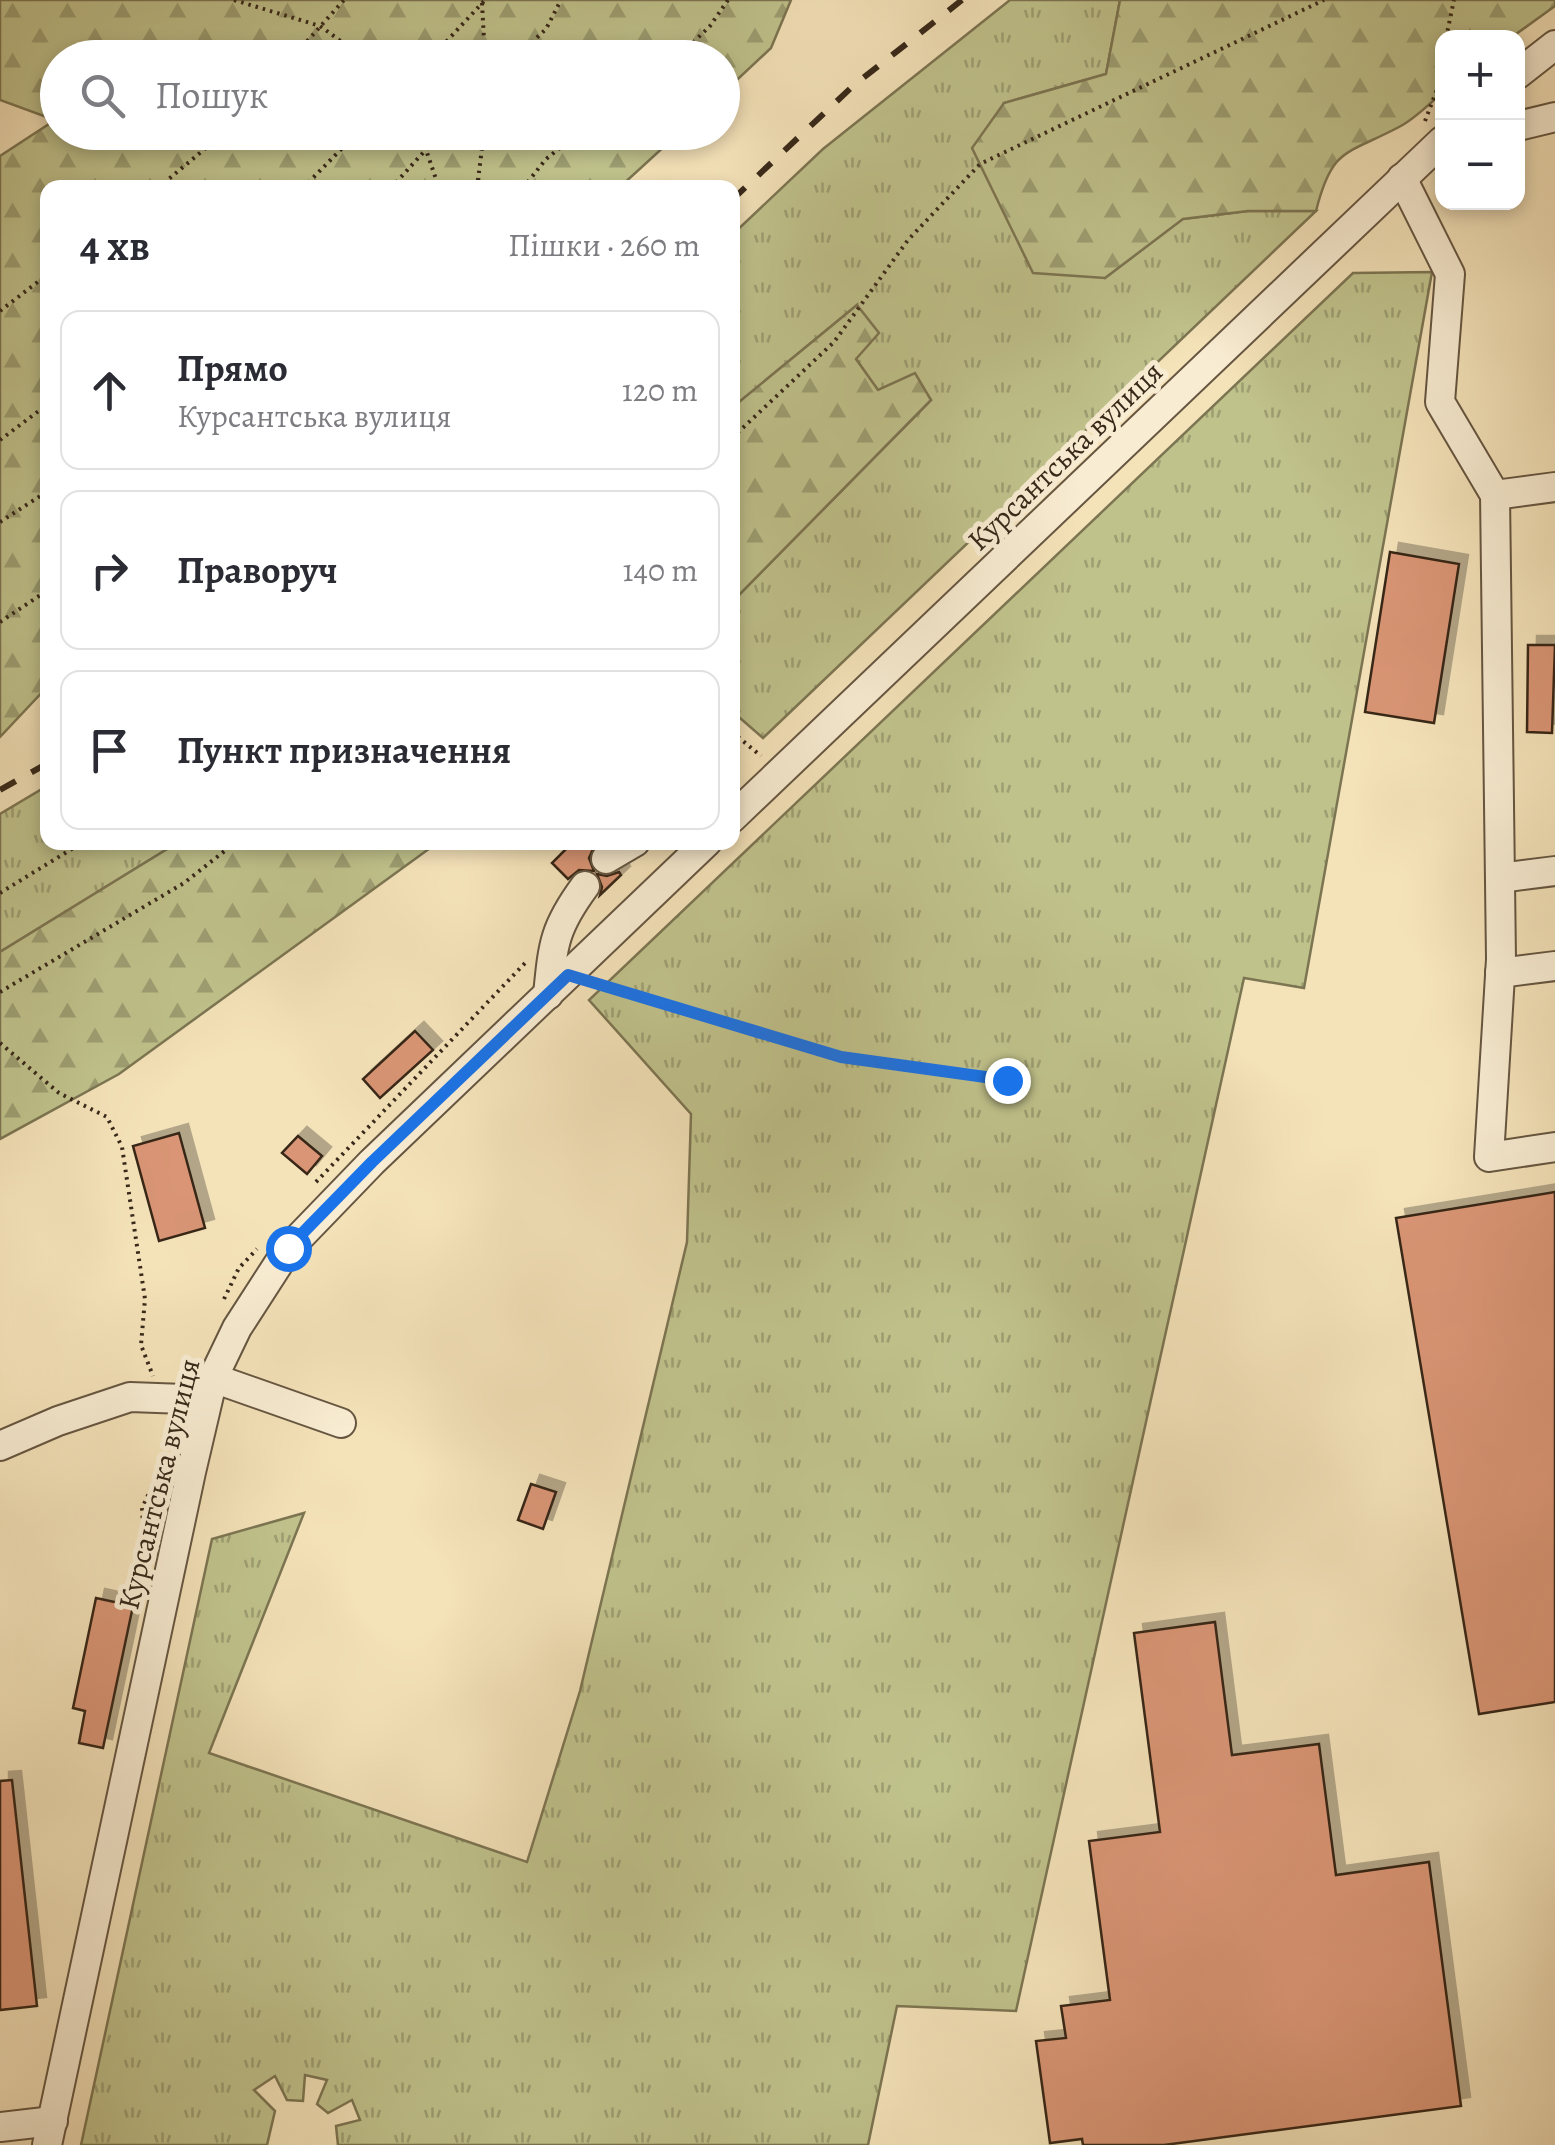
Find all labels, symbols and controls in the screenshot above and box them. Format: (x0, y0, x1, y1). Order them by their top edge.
map controls (1435, 30, 1525, 210)
button: + (1435, 30, 1525, 120)
search box (40, 40, 740, 150)
icon: search (75, 68, 130, 123)
text: Пошук (155, 69, 268, 121)
button: − (1435, 120, 1525, 210)
text: 4 хв (80, 217, 150, 274)
text: Пішки · 260 m (508, 223, 700, 267)
text: Прямо (177, 342, 288, 394)
street label: Курсантська вулиця (959, 352, 1171, 560)
icon: ahead (82, 363, 137, 418)
text: 120 m (622, 368, 698, 412)
text: Курсантська вулиця (177, 394, 451, 438)
icon: right (82, 543, 137, 598)
text: Праворуч (177, 544, 338, 596)
text: 140 m (623, 548, 698, 592)
icon: arrive (82, 723, 137, 778)
text: Пункт призначення (177, 724, 511, 776)
route end (985, 1058, 1031, 1104)
route start (266, 1226, 312, 1272)
street label: Курсантська вулиця (108, 1354, 210, 1614)

